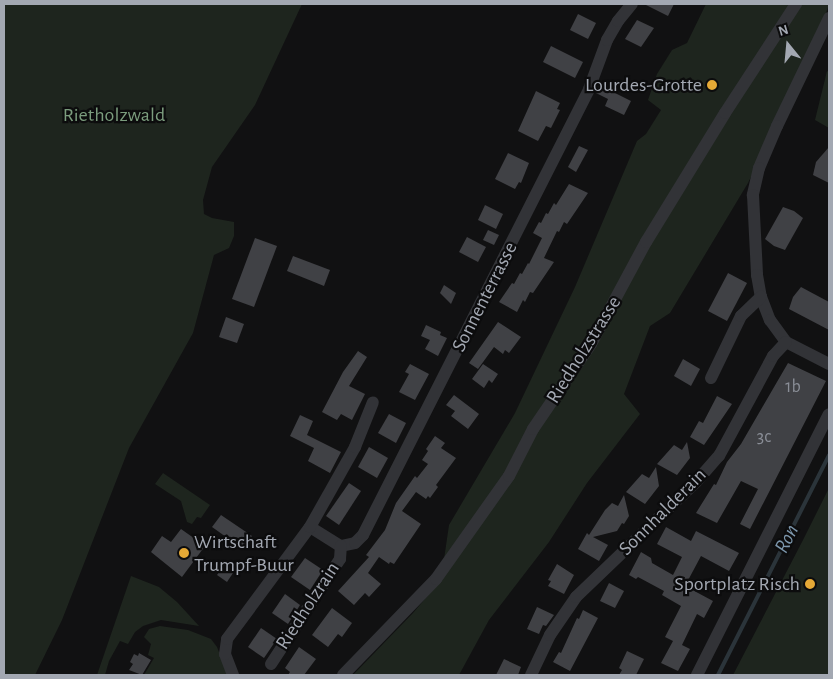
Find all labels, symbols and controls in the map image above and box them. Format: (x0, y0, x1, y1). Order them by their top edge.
north arrow (763, 20, 813, 70)
text: N (777, 23, 790, 39)
place label: Lourdes-Grotte (585, 73, 702, 97)
marker: Lourdes-Grotte (706, 79, 718, 91)
park label: Rietholzwald (63, 103, 165, 127)
street label: Sonnenterrasse (447, 238, 523, 356)
street label: Riedholzstrasse (541, 292, 627, 408)
house number: 1b (785, 376, 801, 398)
house number: 3c (757, 426, 771, 448)
street label: Sonnhalderain (614, 463, 712, 561)
water label: Ron (769, 520, 805, 558)
place label: Wirtschaft Trumpf-Buur (194, 530, 294, 577)
marker: Wirtschaft Trumpf-Buur (178, 547, 190, 559)
street label: Riedholzrain (271, 558, 345, 654)
place label: Sportplatz Risch (674, 572, 800, 596)
marker: Sportplatz Risch (804, 578, 816, 590)

